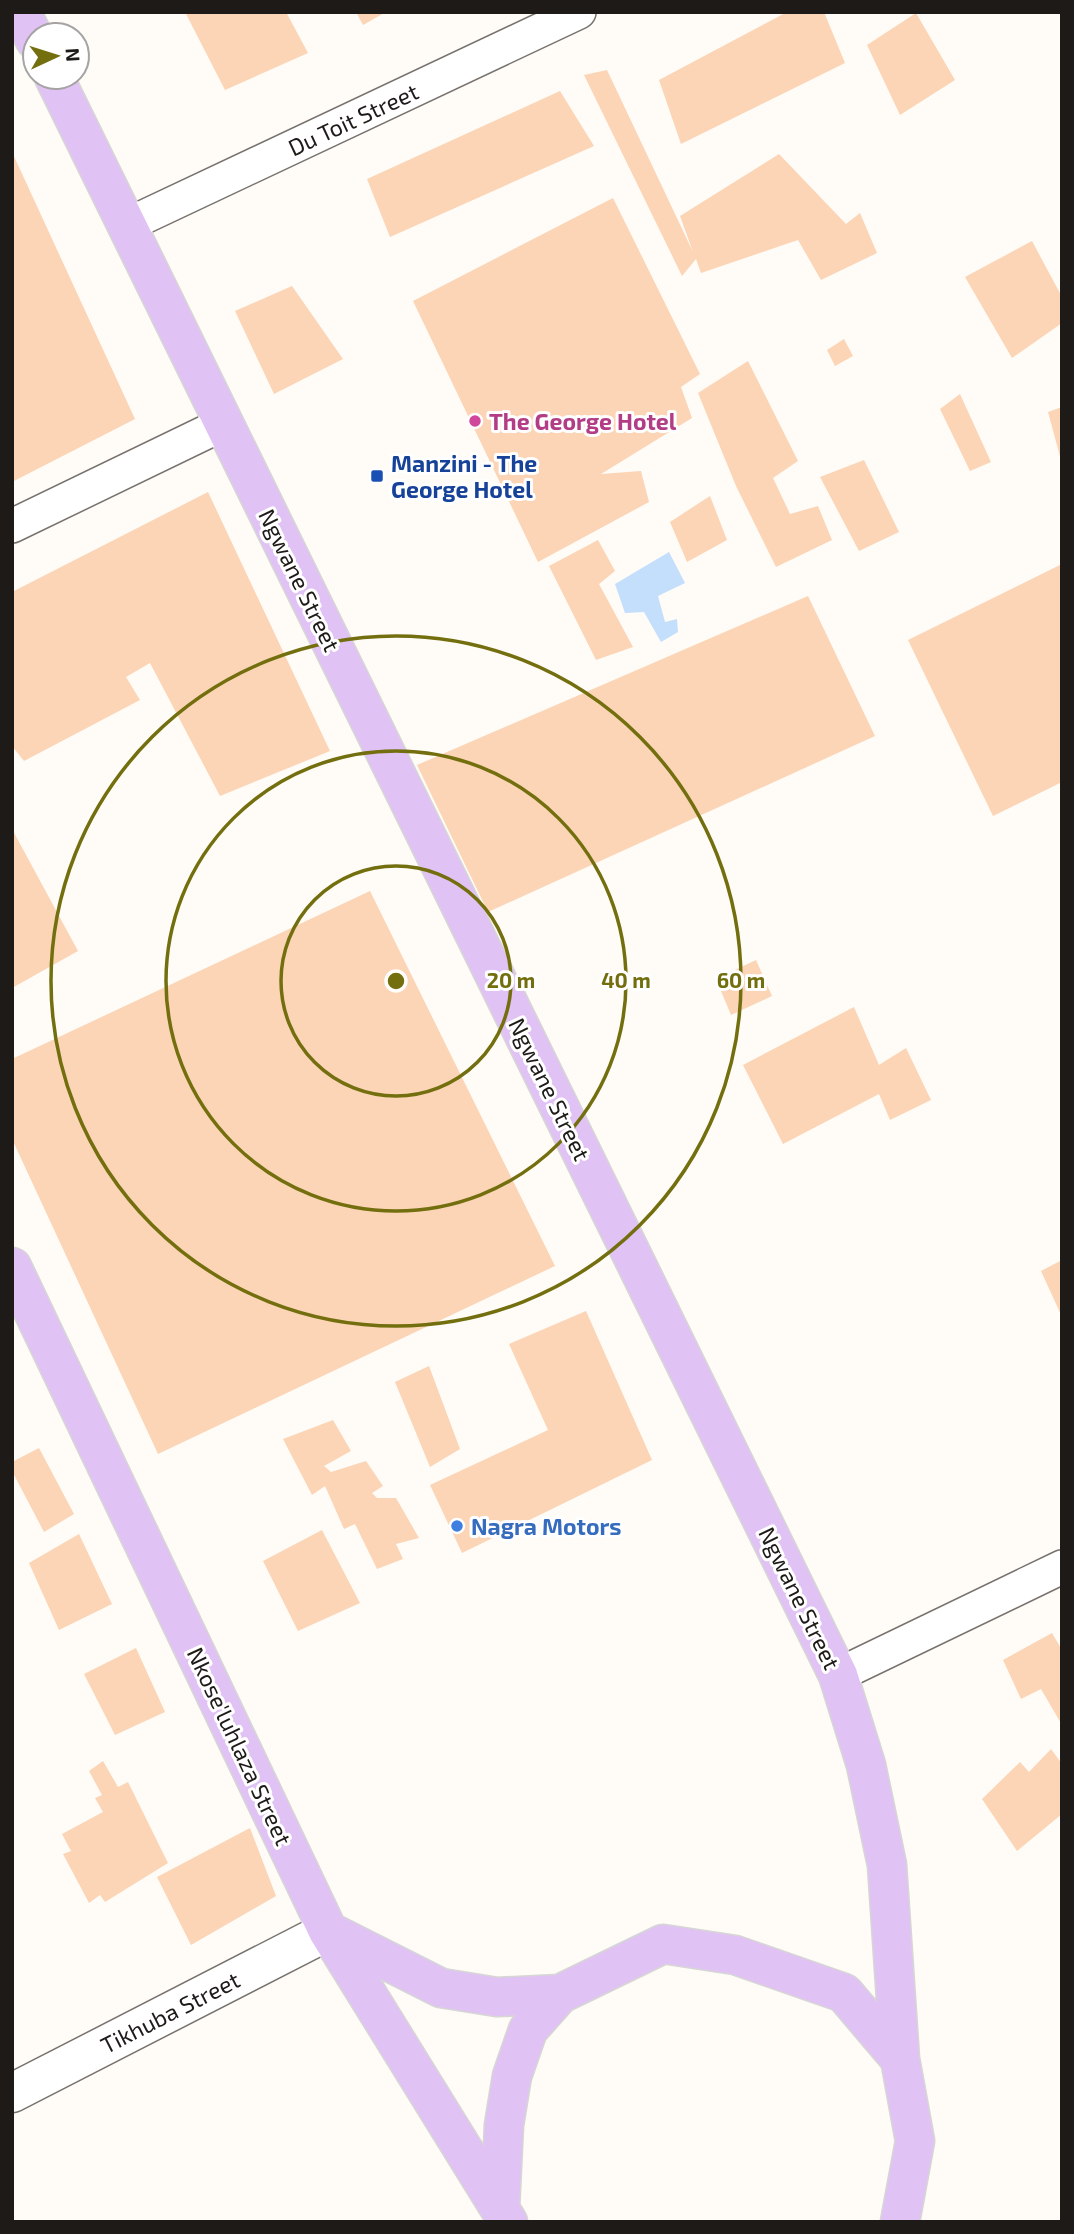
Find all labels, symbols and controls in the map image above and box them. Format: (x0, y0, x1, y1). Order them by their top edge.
north arrow (21, 21, 91, 91)
text: N (62, 47, 85, 62)
street label: Du Toit Street (283, 77, 423, 161)
place label: The George Hotel (489, 407, 677, 435)
marker: The George Hotel (467, 413, 483, 429)
place label: Manzini - The George Hotel (391, 449, 537, 503)
marker: Manzini - The George Hotel (369, 468, 385, 484)
street label: Ngwane Street (253, 504, 347, 656)
text: 20 m (487, 967, 535, 992)
text: 40 m (601, 967, 651, 992)
text: 60 m (717, 967, 765, 992)
centre of rings (384, 969, 408, 993)
street label: Ngwane Street (503, 1013, 597, 1165)
place label: Nagra Motors (471, 1512, 622, 1540)
marker: Nagra Motors (449, 1518, 465, 1534)
street label: Ngwane Street (753, 1522, 847, 1674)
street label: Nkose'luhlaza Street (182, 1642, 298, 1850)
street label: Tikhuba Street (96, 1965, 244, 2059)

